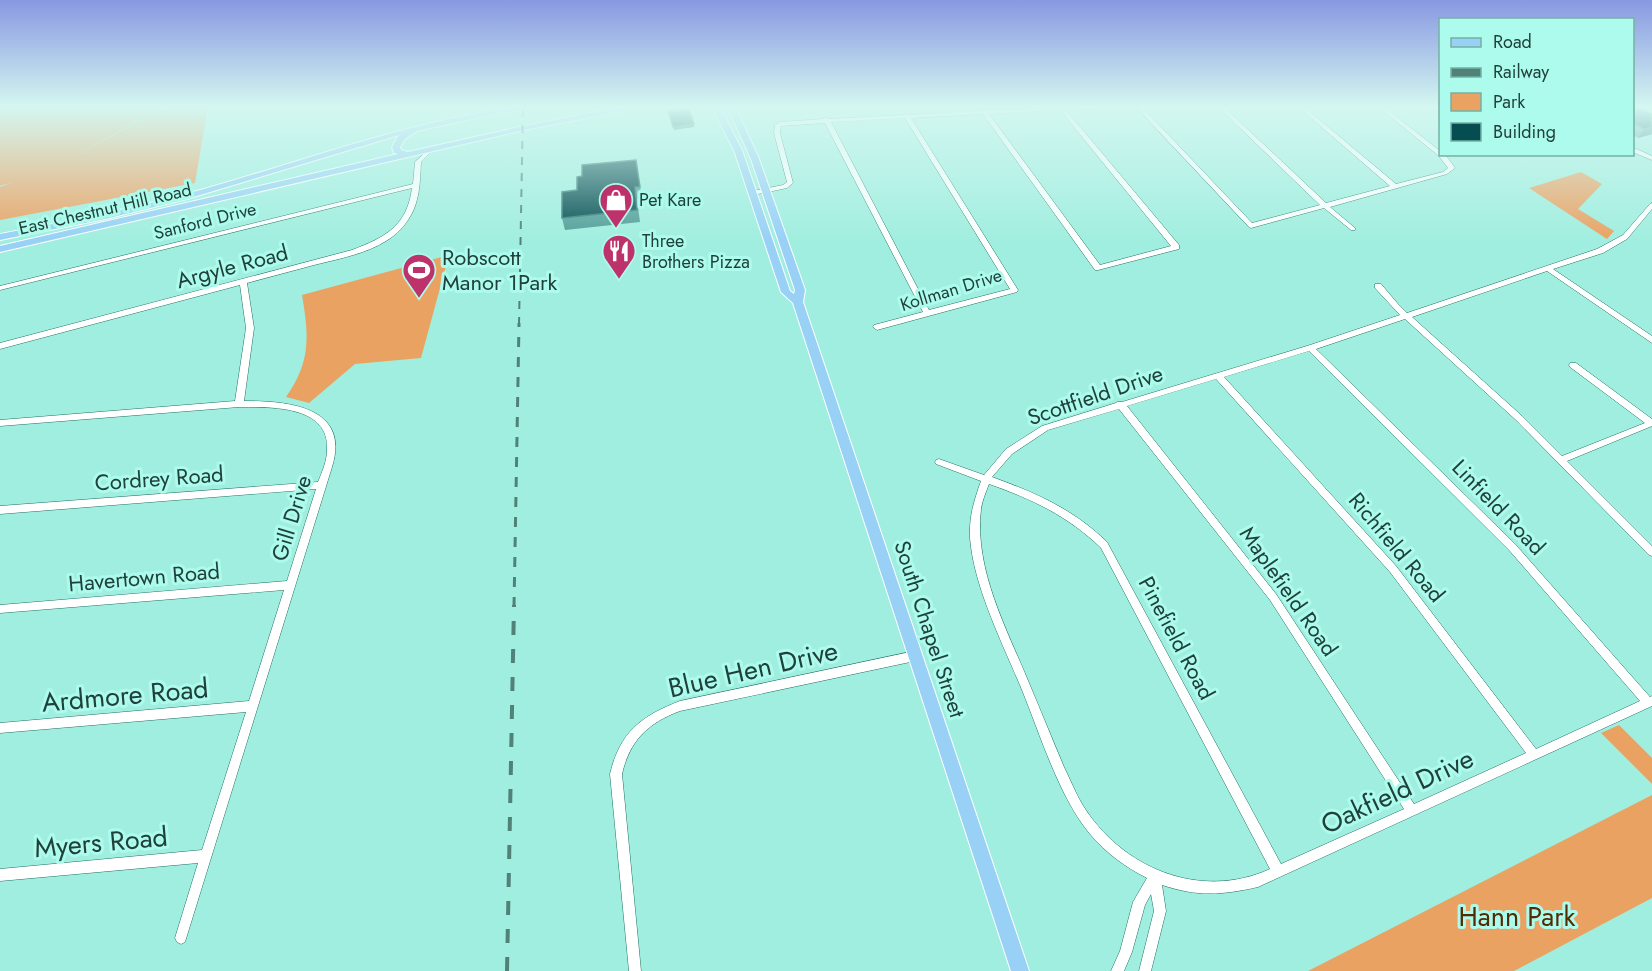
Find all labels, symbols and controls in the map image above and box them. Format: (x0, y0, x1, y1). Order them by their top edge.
legend (1439, 18, 1634, 156)
text: Road (1493, 29, 1532, 55)
text: Railway (1493, 59, 1549, 85)
text: Park (1493, 89, 1525, 115)
text: Building (1493, 119, 1556, 145)
street label: East Chestnut Hill Road (16, 176, 194, 242)
shop icon: Pet Kare (598, 182, 634, 229)
place label: Pet Kare (639, 187, 701, 213)
street label: Sanford Drive (151, 196, 259, 246)
place label: Three Brothers Pizza (642, 228, 750, 275)
restaurant icon: Three Brothers Pizza (601, 233, 637, 280)
street label: Argyle Road (173, 236, 291, 296)
place label: Robscott Manor 1Park (442, 241, 558, 298)
sports icon: Robscott Manor 1Park (401, 252, 437, 299)
street label: Kollman Drive (897, 262, 1005, 318)
street label: Scottfield Drive (1023, 357, 1167, 433)
street label: Linfield Road (1445, 452, 1553, 562)
street label: Cordrey Road (93, 458, 225, 498)
street label: Gill Drive (263, 471, 319, 565)
street label: Richfield Road (1341, 485, 1453, 609)
street label: Maplefield Road (1232, 519, 1346, 663)
street label: South Chapel Street (886, 536, 974, 722)
street label: Havertown Road (67, 554, 221, 600)
street label: Pinefield Road (1131, 571, 1223, 705)
street label: Blue Hen Drive (664, 631, 842, 707)
street label: Ardmore Road (40, 668, 210, 722)
street label: Oakfield Drive (1314, 739, 1480, 843)
street label: Myers Road (33, 817, 169, 867)
park label: Hann Park (1459, 897, 1576, 936)

